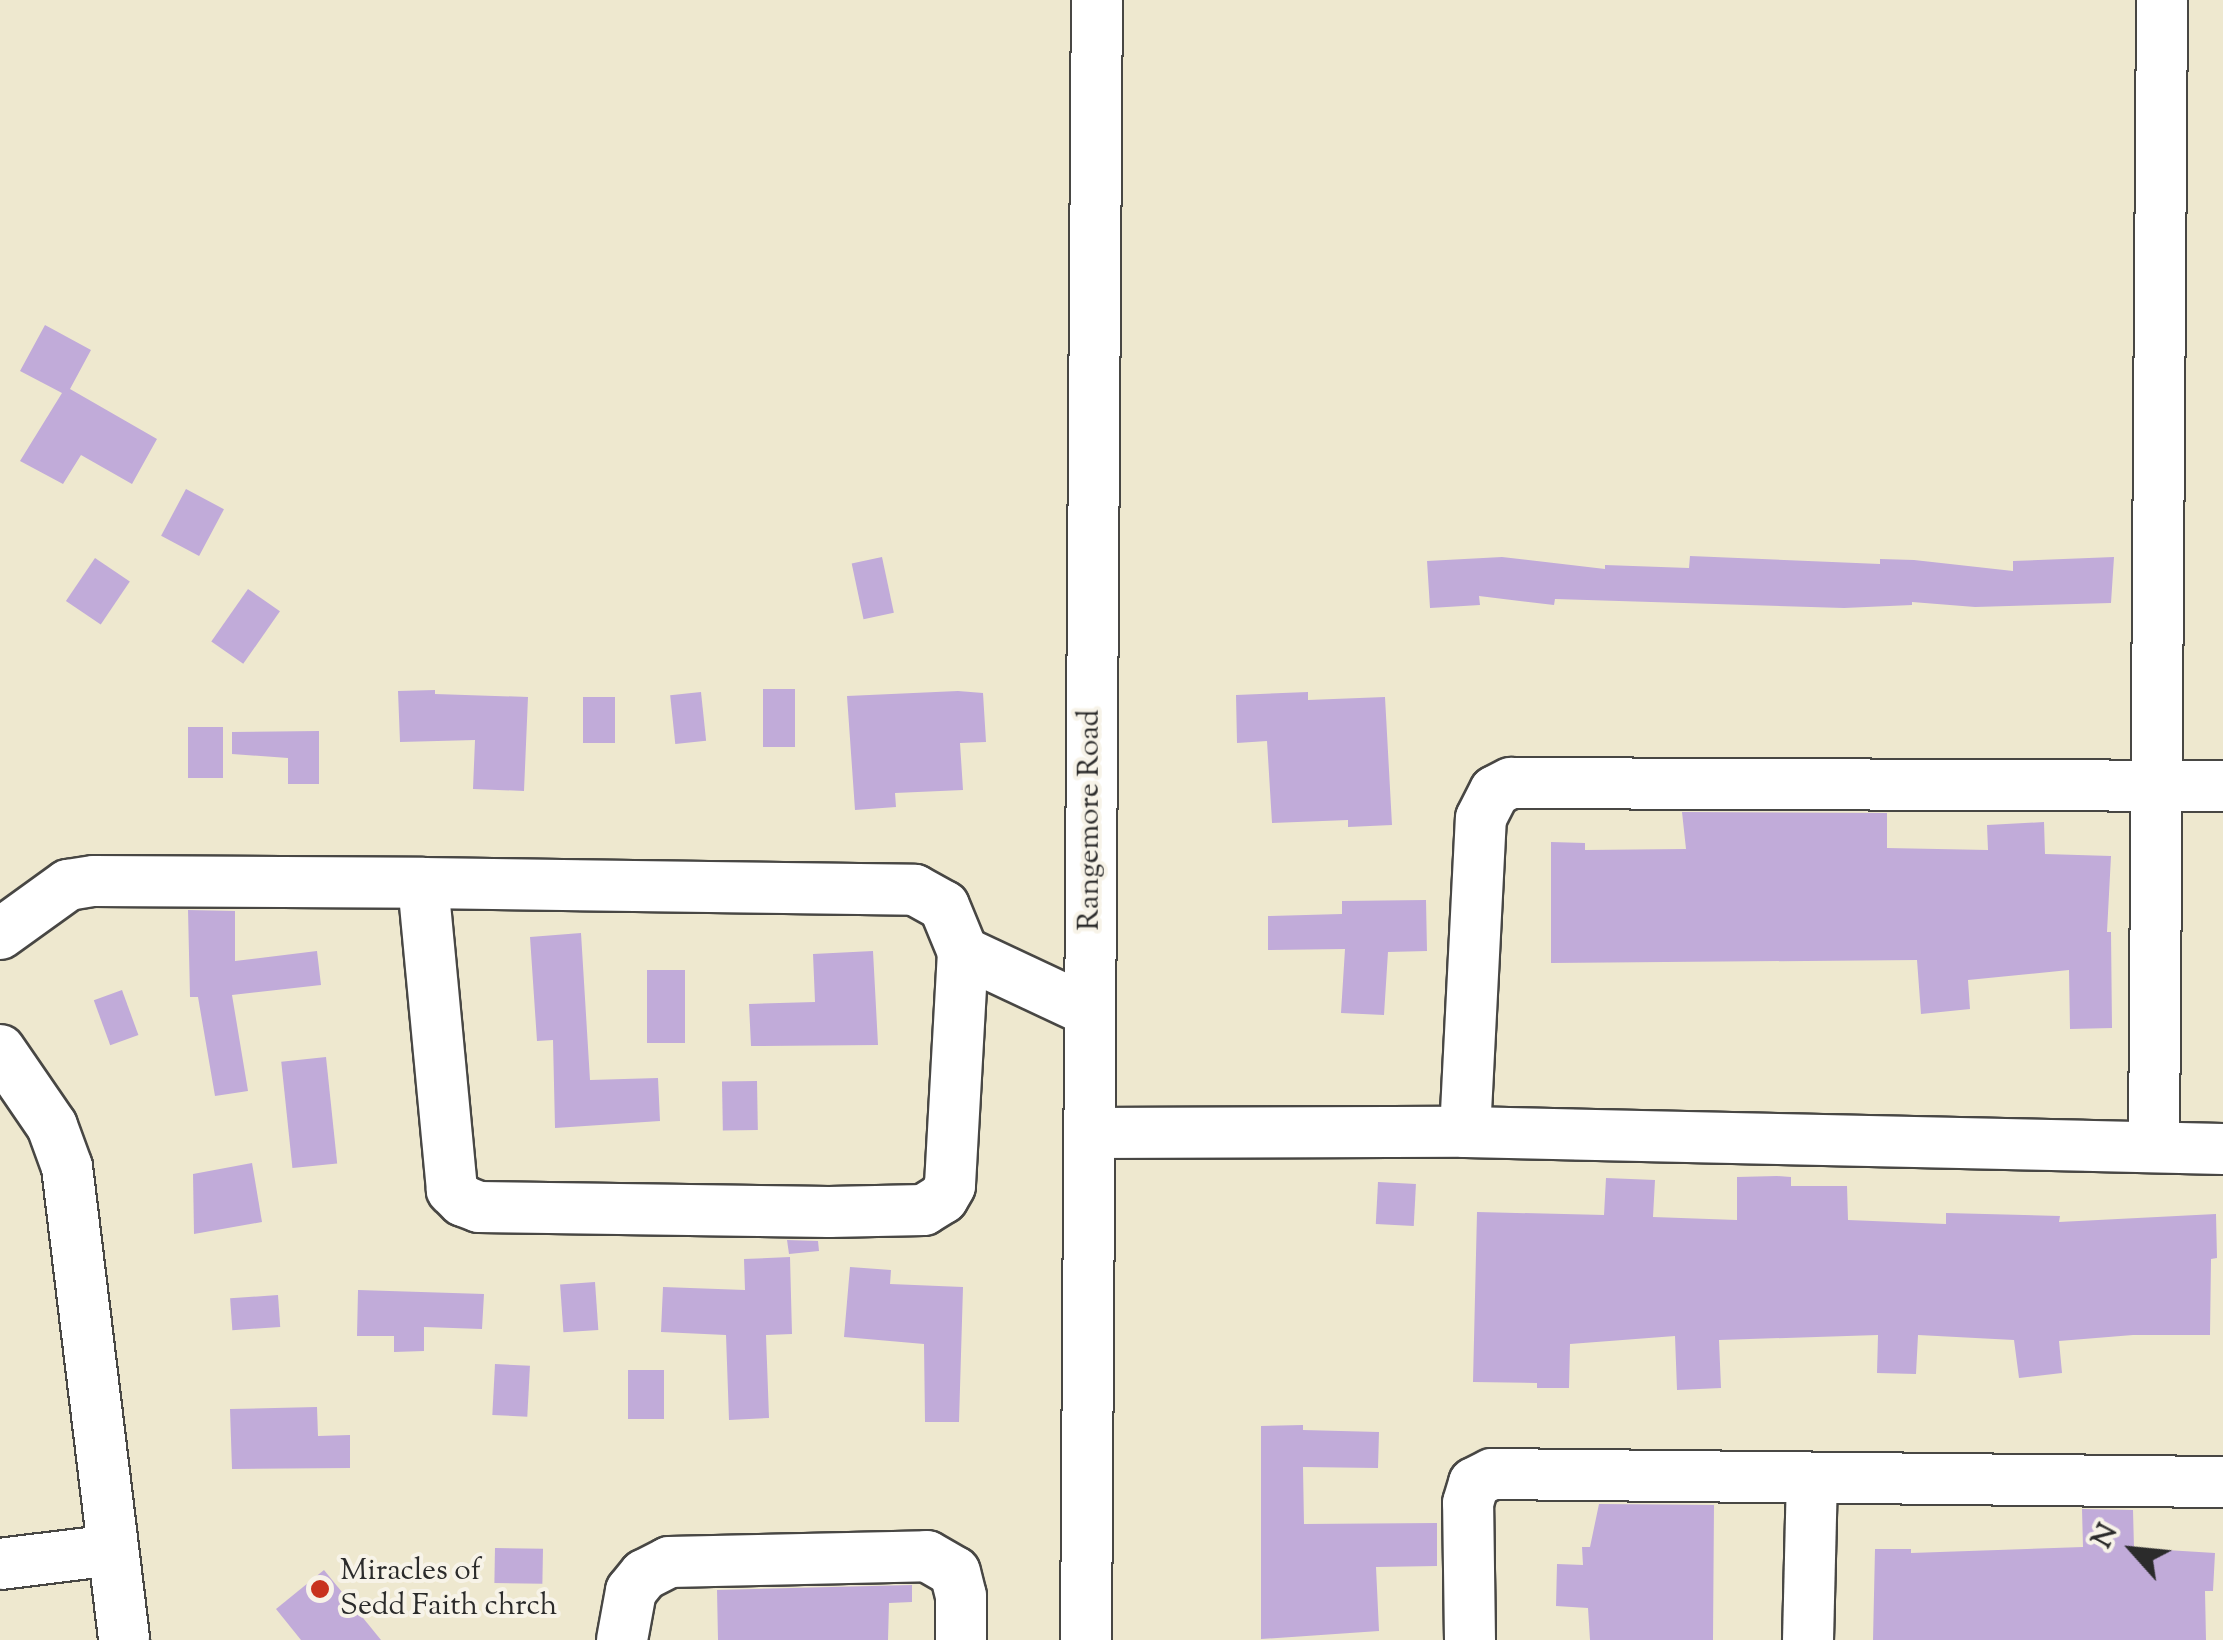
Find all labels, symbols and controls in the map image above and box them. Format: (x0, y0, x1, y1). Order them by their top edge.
street label: Rangemore Road (1073, 709, 1109, 931)
north arrow (2083, 1500, 2183, 1600)
text: N (2083, 1517, 2129, 1555)
place label: Miracles of Sedd Faith chrch (340, 1554, 557, 1624)
marker: Miracles of Sedd Faith chrch (309, 1578, 331, 1600)

